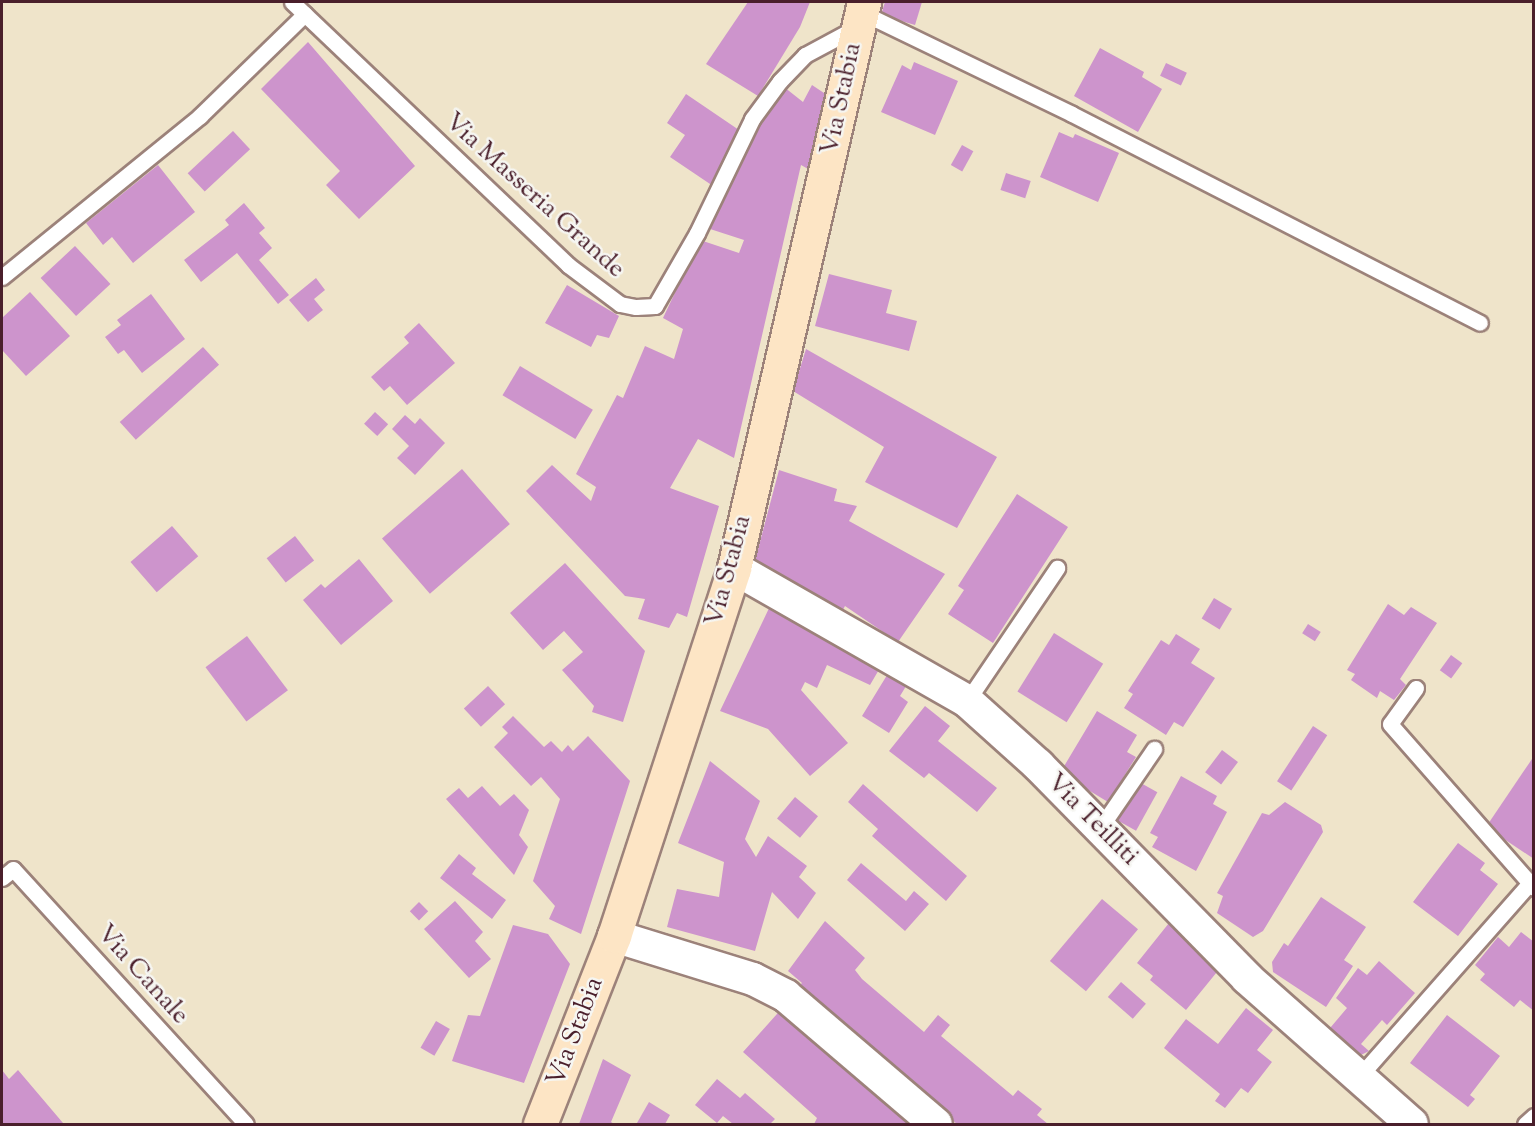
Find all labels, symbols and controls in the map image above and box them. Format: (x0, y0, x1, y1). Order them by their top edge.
street label: Via Stabia (815, 40, 869, 158)
street label: Via Masseria Grande (437, 107, 631, 285)
street label: Via Stabia (699, 512, 759, 630)
street label: Via Teilliti (1039, 767, 1145, 873)
street label: Via Canale (89, 919, 195, 1031)
street label: Via Stabia (541, 973, 611, 1091)

